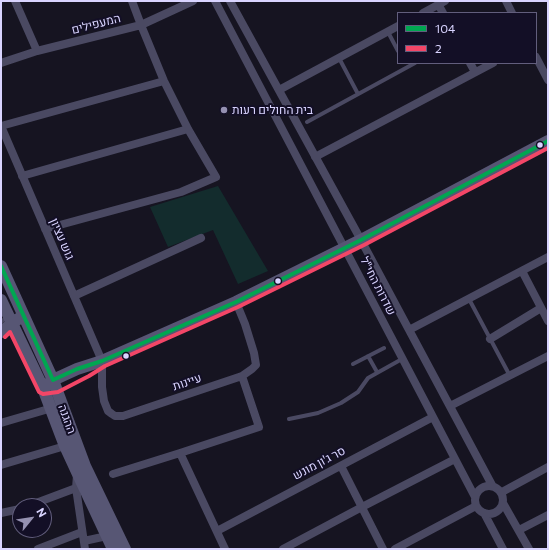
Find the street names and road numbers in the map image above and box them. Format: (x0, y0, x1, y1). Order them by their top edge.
street label: המעפילים (70, 11, 122, 37)
street label: גוש עציון (47, 216, 77, 262)
street label: שדרות החי"ל (357, 254, 399, 318)
street label: עיינות (171, 370, 203, 394)
street label: ההגנה (55, 402, 79, 436)
street label: סר ג'ון מונש (290, 443, 348, 483)

